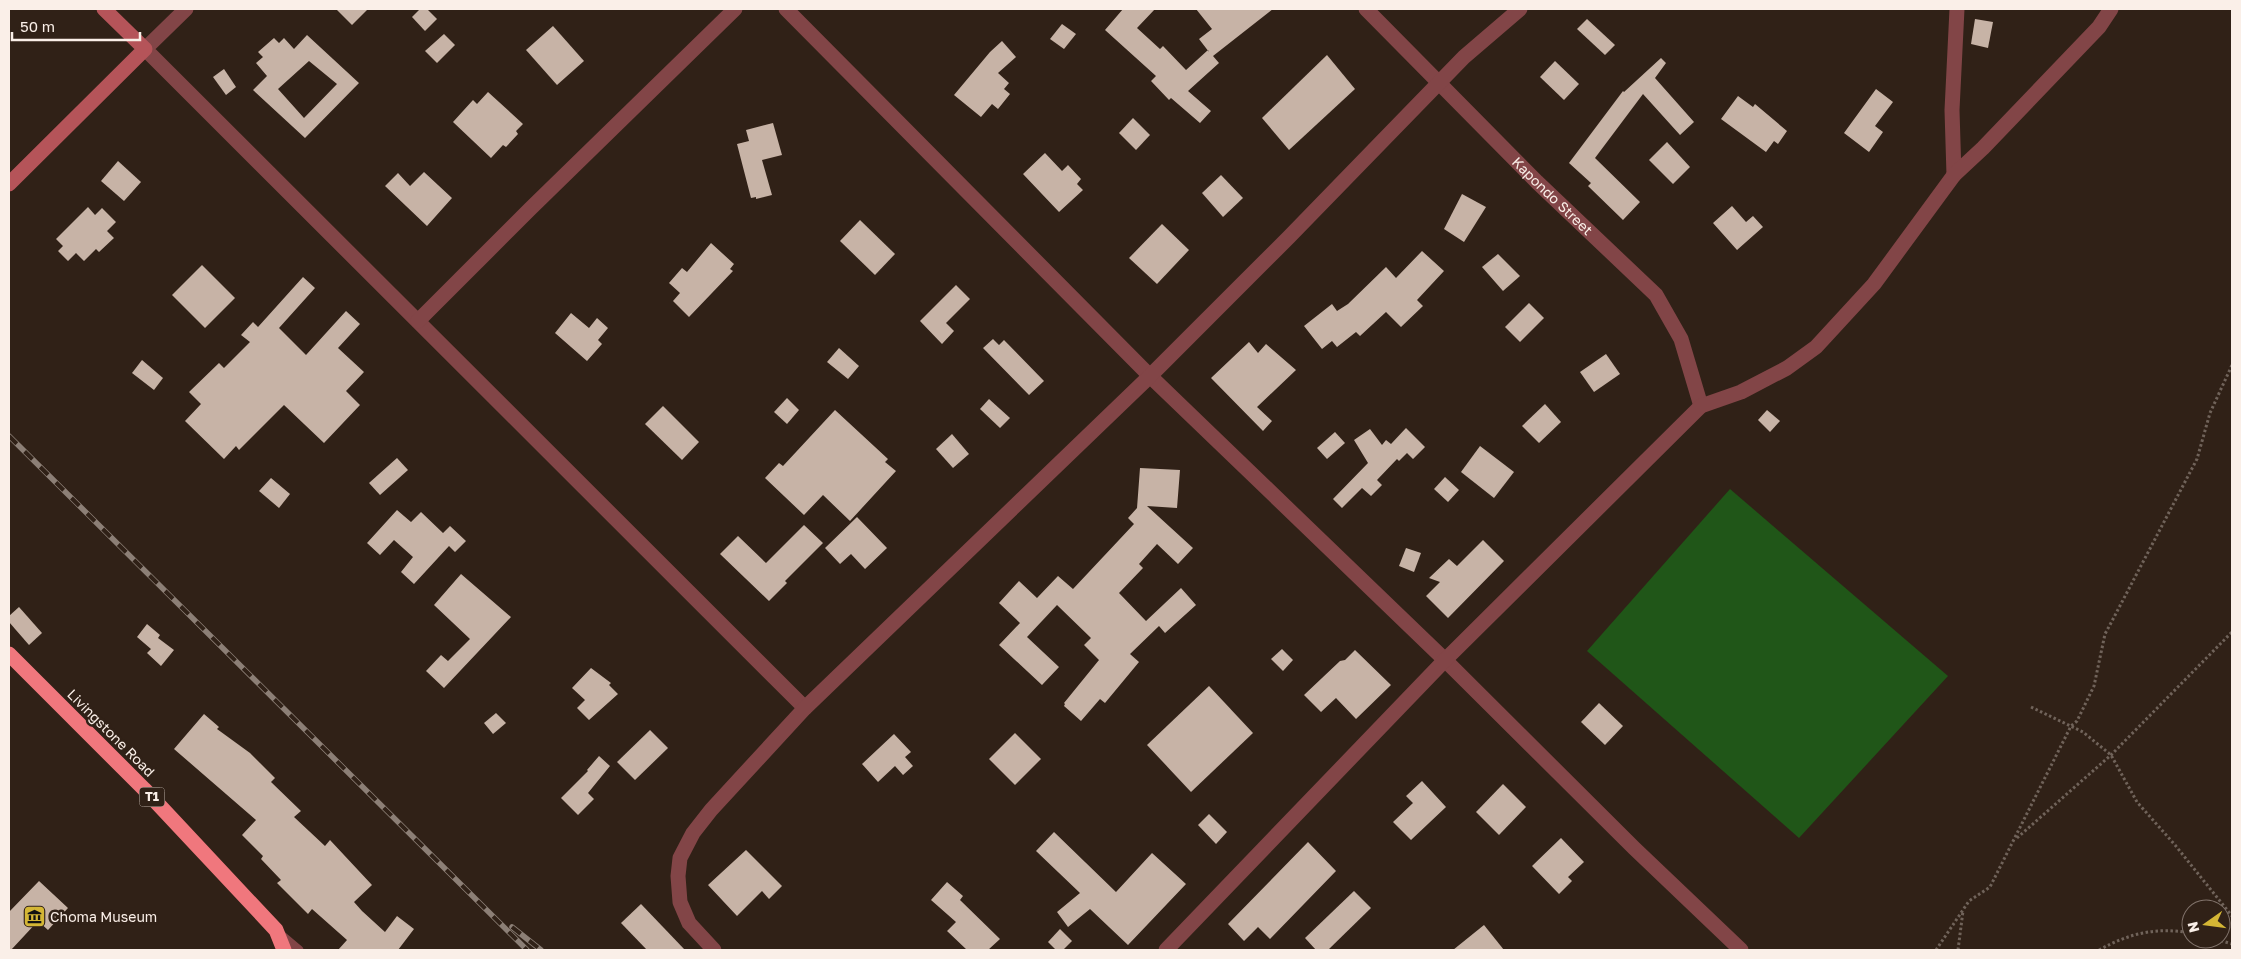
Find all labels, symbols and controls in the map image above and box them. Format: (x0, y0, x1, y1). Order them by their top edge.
scale bar (12, 10, 140, 42)
text: 50 m (20, 17, 55, 35)
street label: Kapondo Street (1509, 153, 1596, 238)
street label: Livingstone Road (64, 685, 159, 780)
road number: T1 (140, 788, 164, 806)
north arrow (2181, 899, 2231, 949)
museum icon: Choma Museum (22, 905, 46, 929)
place label: Choma Museum (50, 908, 157, 925)
text: N (2183, 920, 2202, 934)

